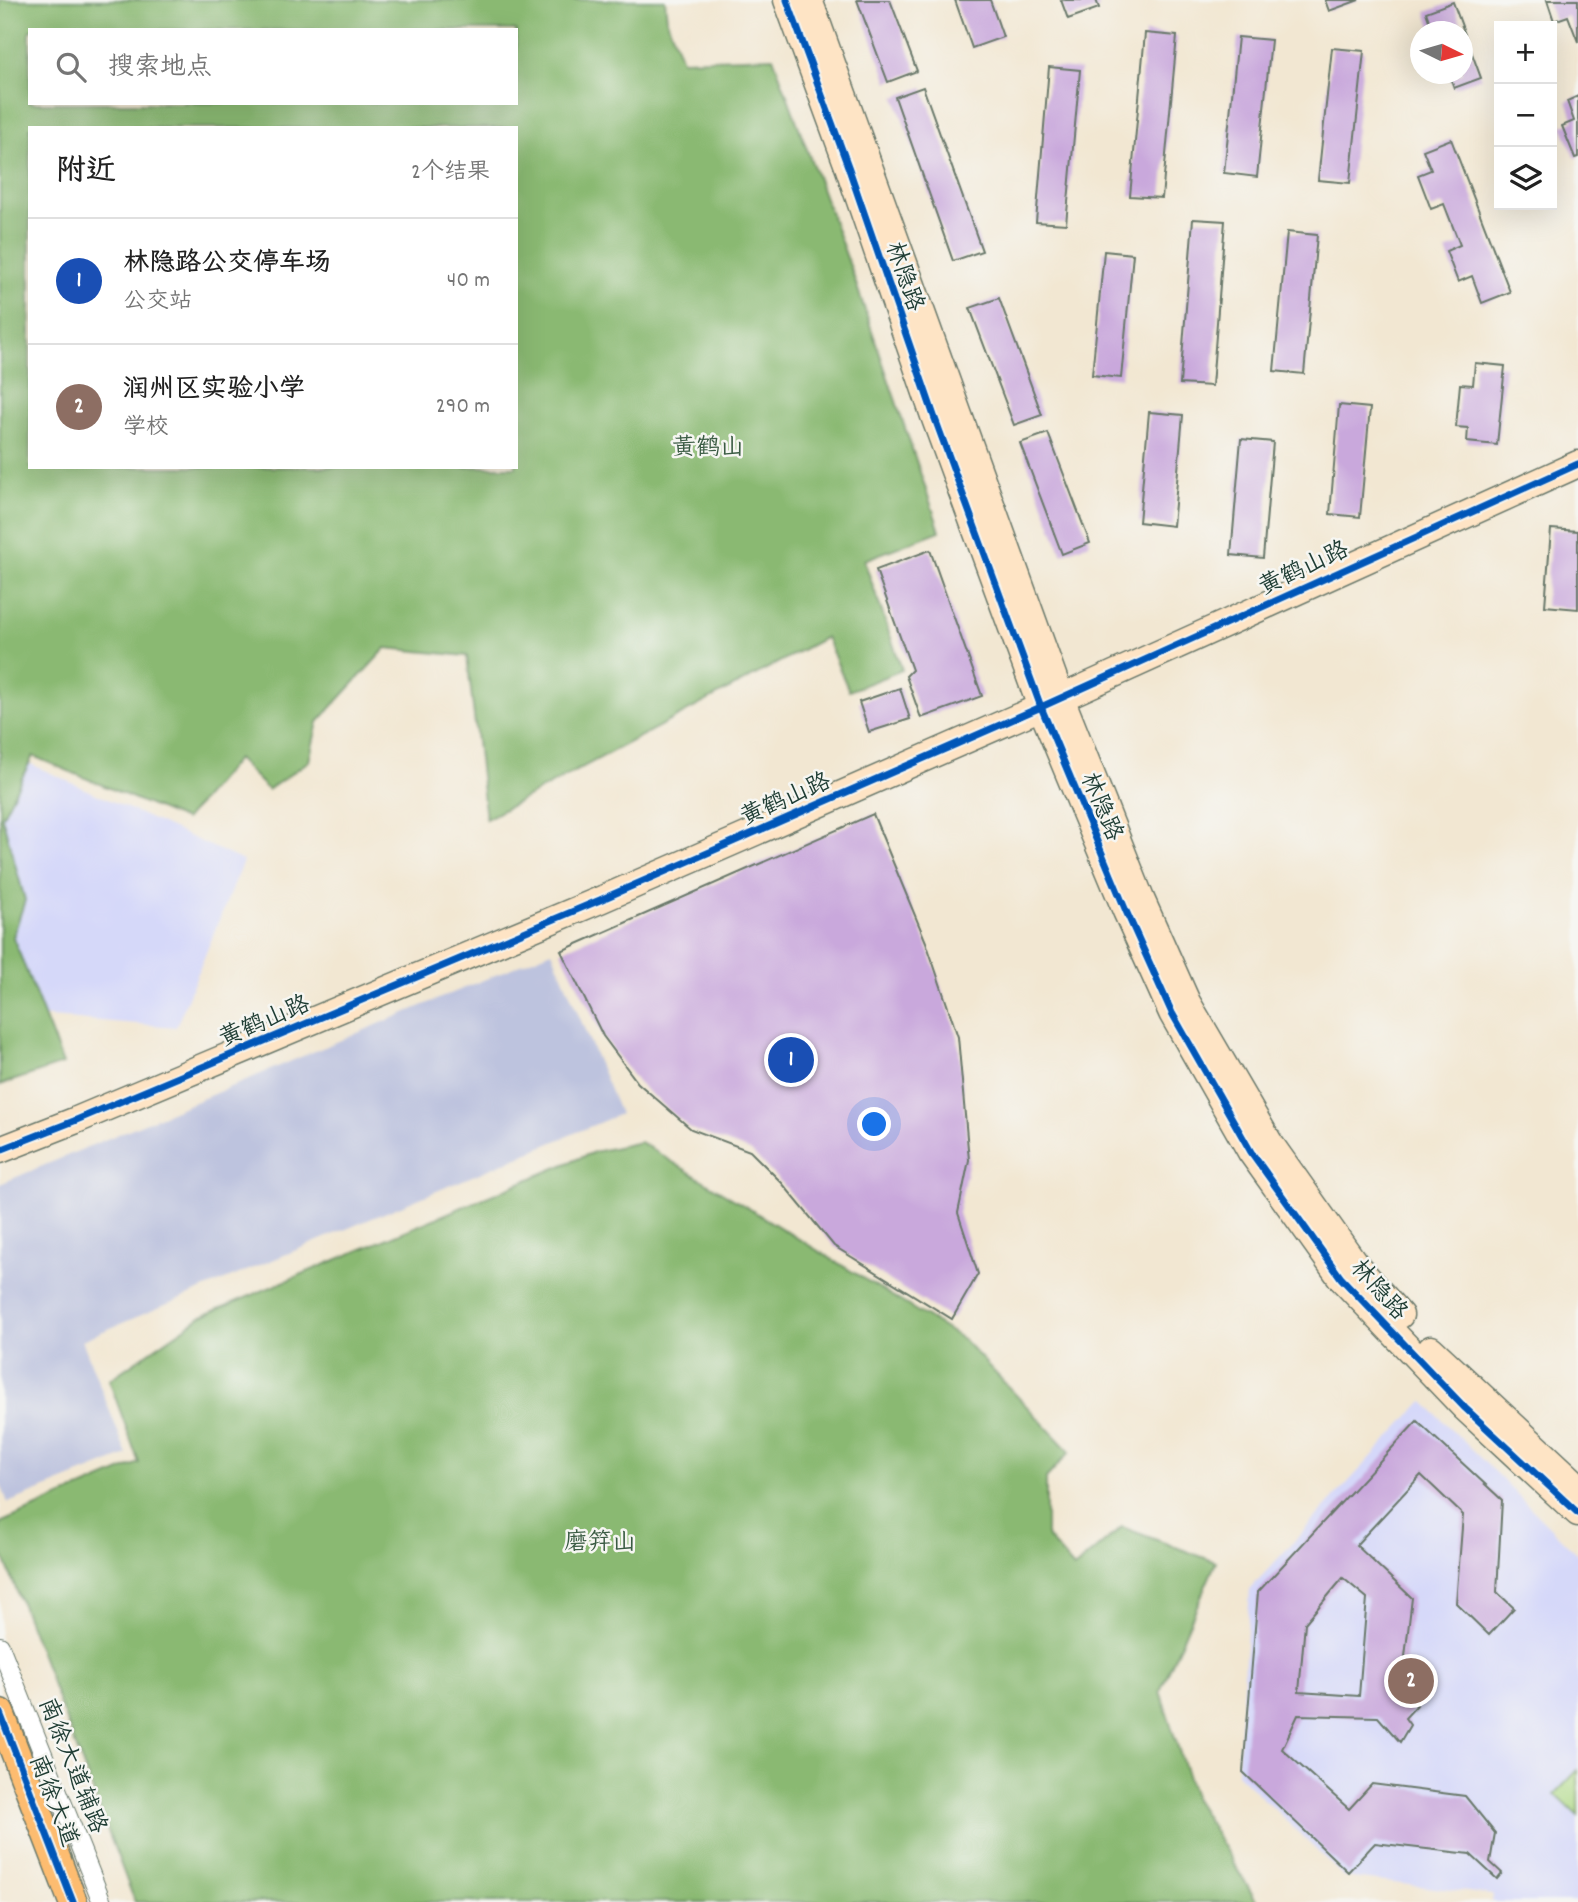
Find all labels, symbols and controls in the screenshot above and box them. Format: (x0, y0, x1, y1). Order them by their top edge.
north arrow (1410, 21, 1473, 84)
map controls (1494, 21, 1557, 210)
button: + (1494, 21, 1557, 84)
search box (28, 28, 518, 105)
icon: search (52, 48, 90, 86)
text: 搜索地点 (108, 50, 212, 87)
button: − (1494, 84, 1557, 147)
button: layers (1494, 147, 1557, 210)
text: 附近 (56, 152, 116, 195)
text: 2个结果 (411, 157, 490, 190)
street label: 林隐路 (875, 237, 931, 317)
text: 林隐路公交停车场 (123, 246, 331, 283)
text: 1 (76, 265, 82, 298)
text: 40 m (447, 265, 490, 298)
text: 公交站 (123, 286, 192, 319)
text: 润州区实验小学 (123, 372, 305, 409)
text: 2 (74, 391, 84, 424)
text: 290 m (436, 391, 490, 424)
text: 学校 (123, 412, 169, 445)
park label: 黄鹤山 (672, 432, 744, 466)
street label: 黄鹤山路 (1254, 534, 1355, 605)
street label: 黄鹤山路 (735, 766, 837, 836)
street label: 林隐路 (1071, 767, 1130, 847)
street label: 黄鹤山路 (214, 988, 316, 1057)
pin: 1 (768, 1034, 814, 1086)
your location (857, 1107, 891, 1141)
street label: 林隐路 (1341, 1253, 1414, 1329)
park label: 磨笄山 (564, 1527, 636, 1561)
pin: 2 (1388, 1655, 1434, 1707)
street label: 南徐大道辅路 (34, 1693, 114, 1837)
street label: 南徐大道 (24, 1750, 86, 1850)

